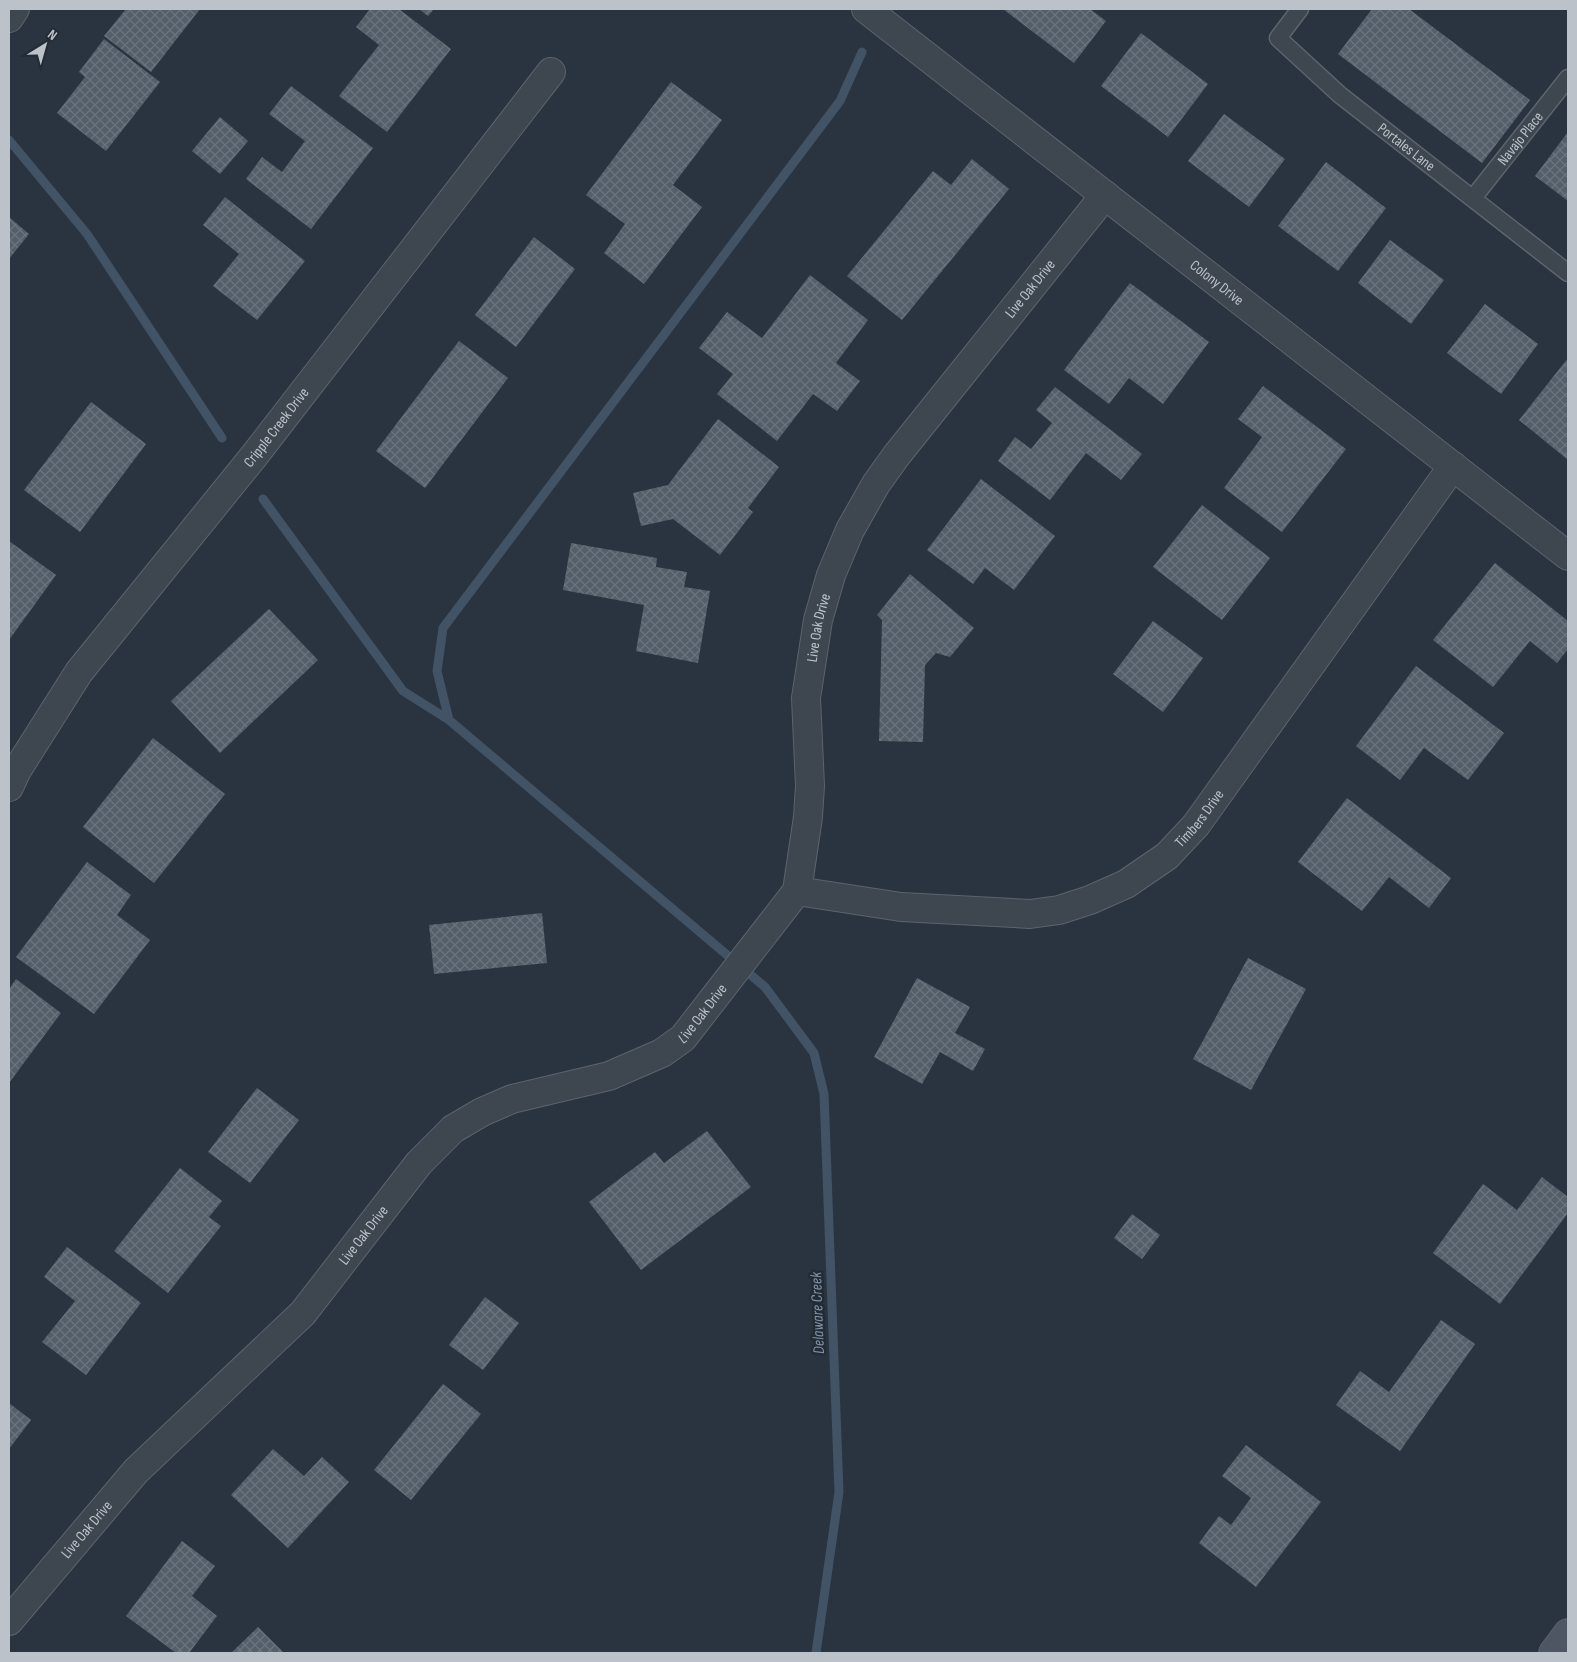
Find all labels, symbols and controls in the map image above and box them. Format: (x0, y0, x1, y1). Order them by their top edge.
north arrow (20, 20, 70, 70)
text: N (44, 26, 61, 44)
street label: Navajo Place (1493, 108, 1547, 169)
street label: Portales Lane (1374, 119, 1439, 175)
street label: Live Oak Drive (1001, 255, 1059, 322)
street label: Colony Drive (1186, 256, 1248, 309)
street label: Cripple Creek Drive (239, 384, 313, 471)
street label: Live Oak Drive (802, 591, 835, 664)
street label: Timbers Drive (1170, 786, 1228, 851)
street label: Live Oak Drive (675, 980, 731, 1048)
street label: Live Oak Drive (334, 1202, 392, 1268)
water label: Delaware Creek (807, 1271, 829, 1354)
street label: Live Oak Drive (57, 1497, 116, 1562)

